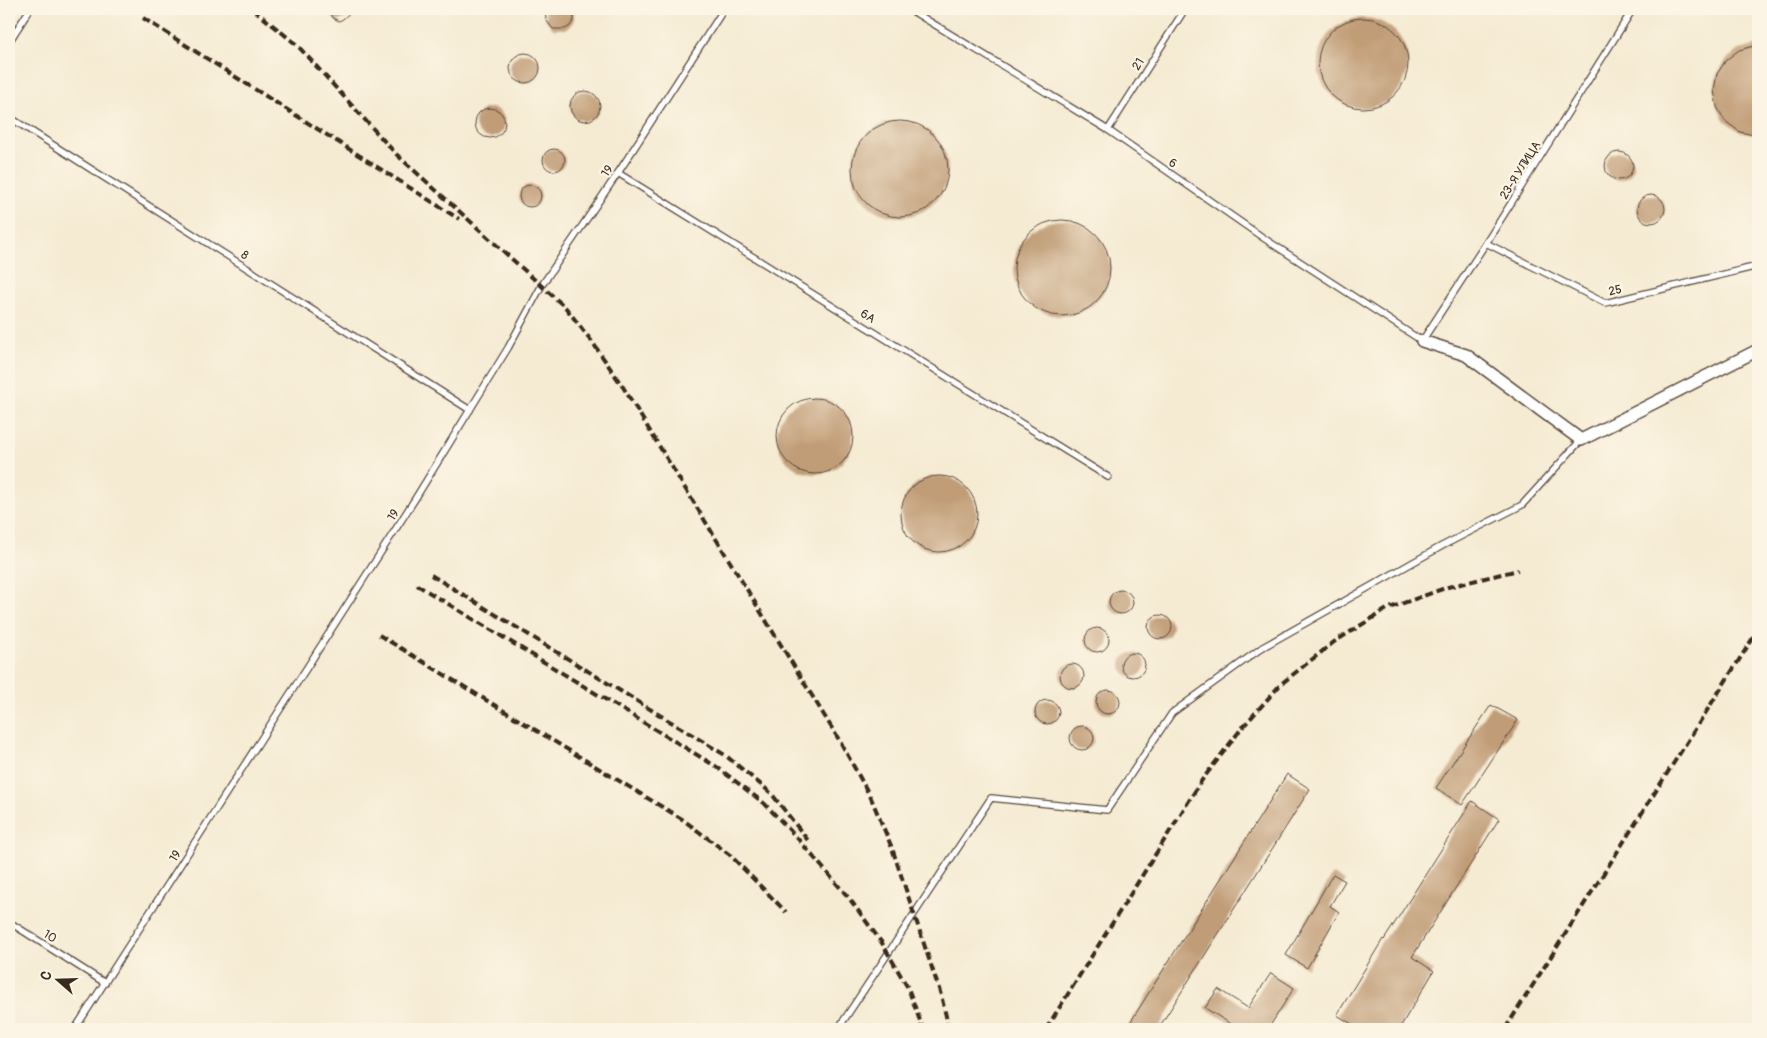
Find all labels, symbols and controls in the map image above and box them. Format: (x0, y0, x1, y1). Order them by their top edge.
street label: 21 (1129, 55, 1148, 73)
street label: 23-Я УЛИЦА (1497, 138, 1544, 202)
street label: 6 (1166, 155, 1180, 172)
street label: 19 (598, 163, 617, 180)
street label: 8 (238, 247, 251, 263)
street label: 25 (1607, 282, 1623, 299)
street label: 6A (857, 306, 878, 327)
street label: 19 (384, 507, 403, 524)
street label: 19 (166, 848, 185, 865)
street label: 10 (40, 927, 59, 946)
north arrow (32, 956, 82, 1006)
text: С (37, 968, 56, 983)

